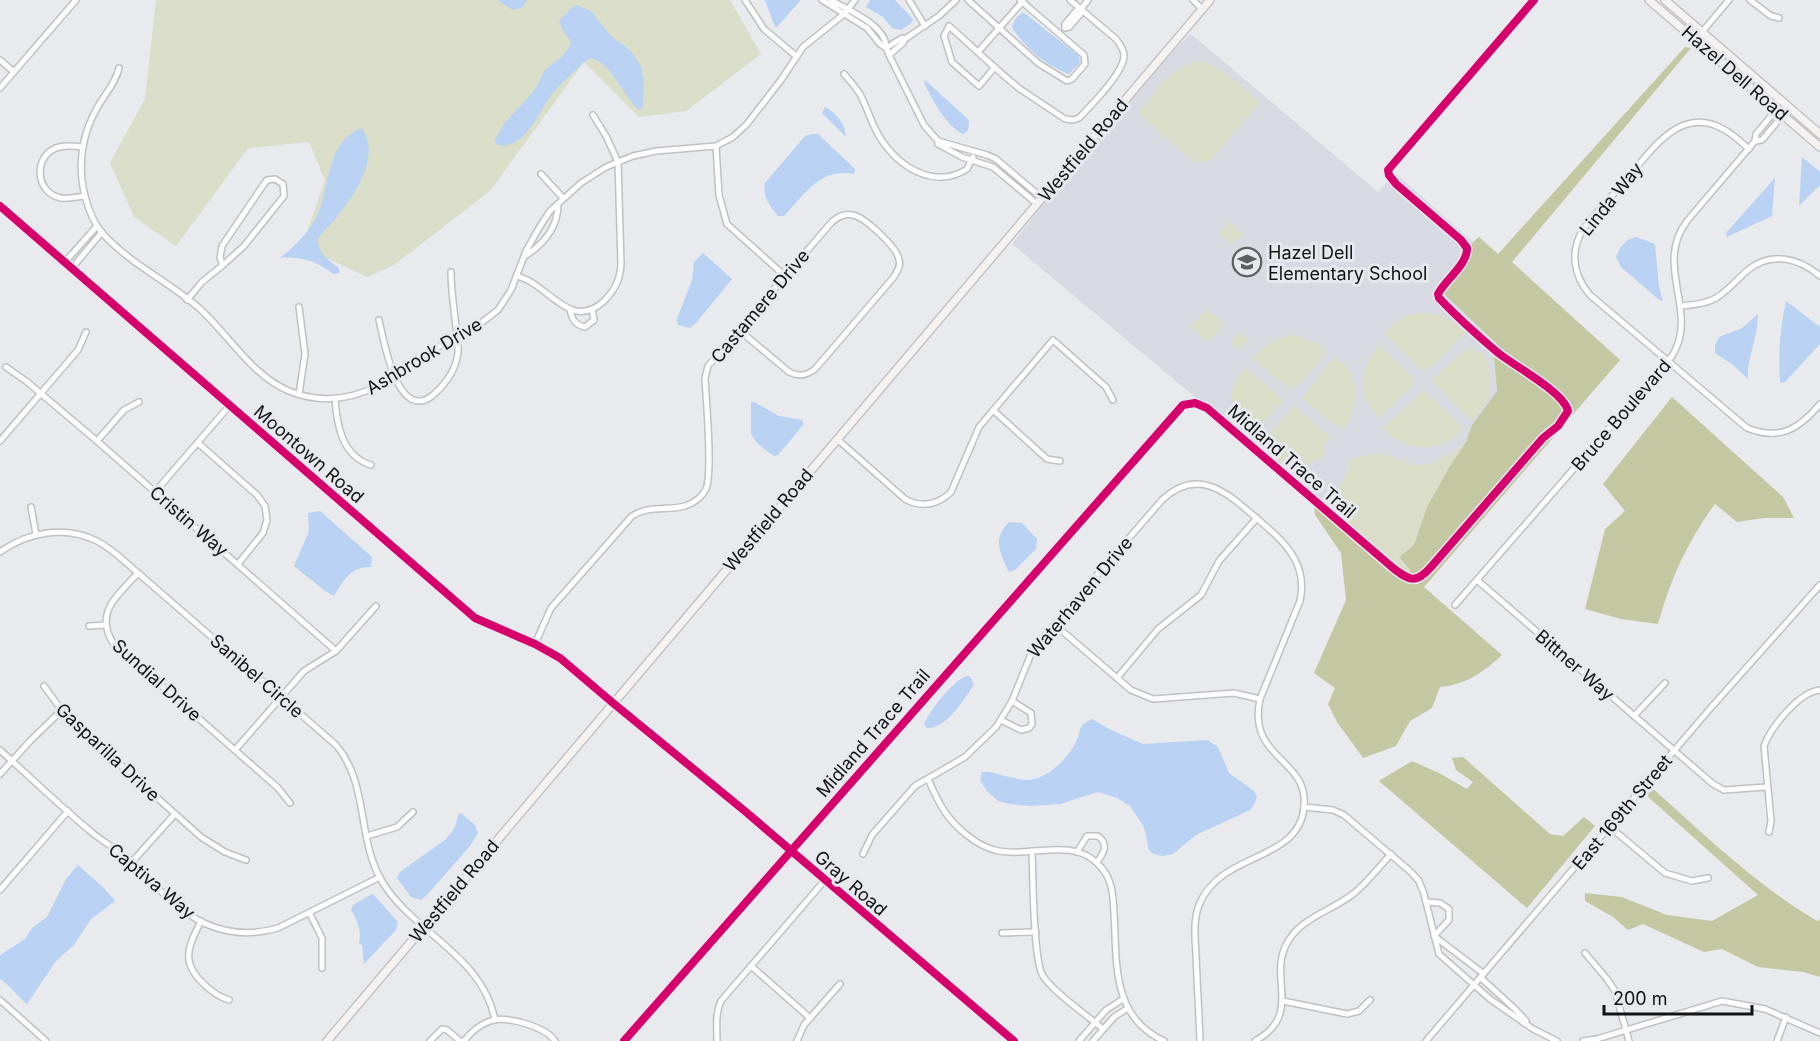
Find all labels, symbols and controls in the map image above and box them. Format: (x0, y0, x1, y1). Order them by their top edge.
street label: Hazel Dell Road (1678, 21, 1792, 125)
street label: Westfield Road (1034, 94, 1132, 206)
street label: Linda Way (1575, 158, 1647, 240)
place label: Hazel Dell Elementary School (1268, 242, 1427, 284)
street label: Castamere Drive (706, 245, 814, 367)
school or university icon: Hazel Dell Elementary School (1231, 246, 1263, 278)
street label: Ashbrook Drive (362, 313, 486, 399)
street label: Bruce Boulevard (1567, 355, 1675, 475)
street label: Midland Trace Trail (1224, 400, 1360, 522)
street label: Moontown Road (250, 401, 368, 507)
street label: Westfield Road (719, 464, 817, 576)
street label: Cristin Way (146, 481, 232, 561)
street label: Waterhaven Drive (1023, 532, 1137, 662)
street label: Bittner Way (1531, 625, 1619, 705)
street label: Sanibel Circle (206, 630, 308, 722)
street label: Sundial Drive (108, 635, 206, 725)
street label: Midland Trace Trail (812, 665, 934, 801)
street label: Gasparilla Drive (52, 699, 164, 805)
street label: East 169th Street (1568, 750, 1676, 874)
street label: Westfield Road (405, 835, 503, 947)
street label: Captiva Way (104, 839, 200, 923)
street label: Gray Road (811, 846, 891, 920)
scale bar (1604, 978, 1752, 1016)
text: 200 m (1613, 988, 1668, 1009)

